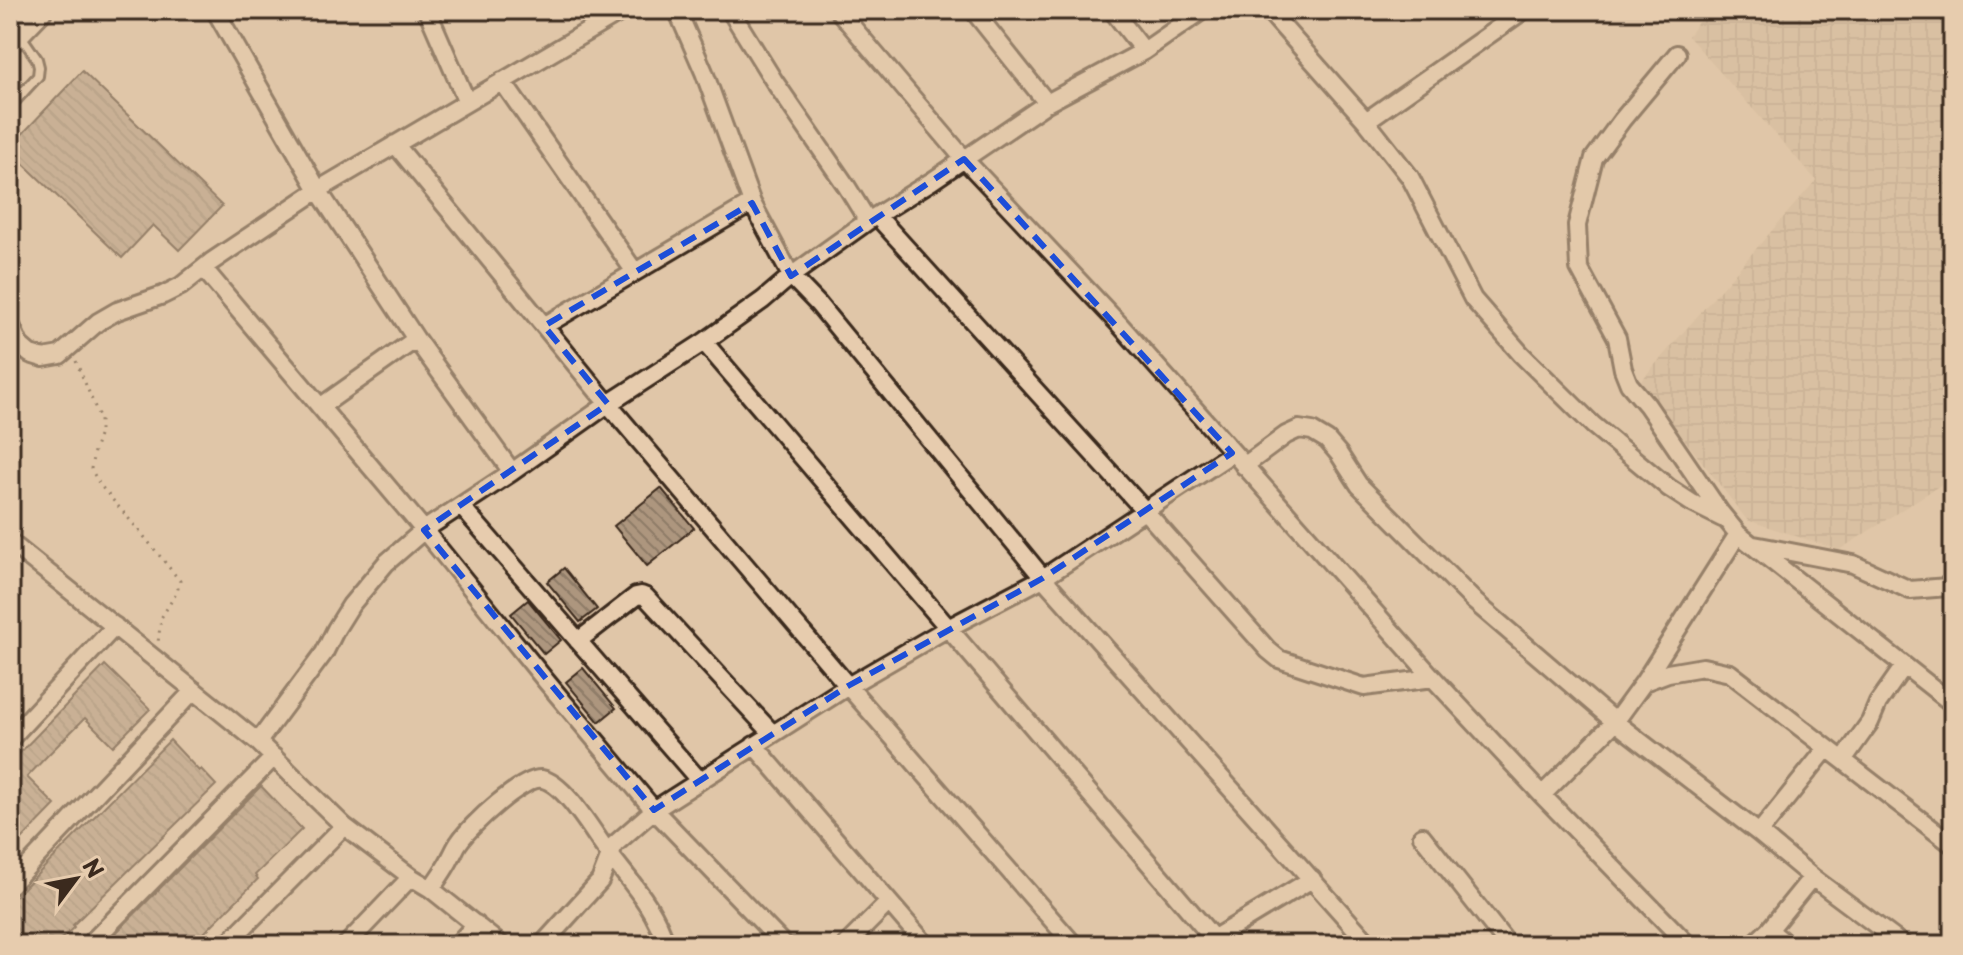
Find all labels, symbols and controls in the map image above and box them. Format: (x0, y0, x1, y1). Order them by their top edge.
north arrow (36, 839, 116, 919)
text: N (76, 851, 113, 884)

